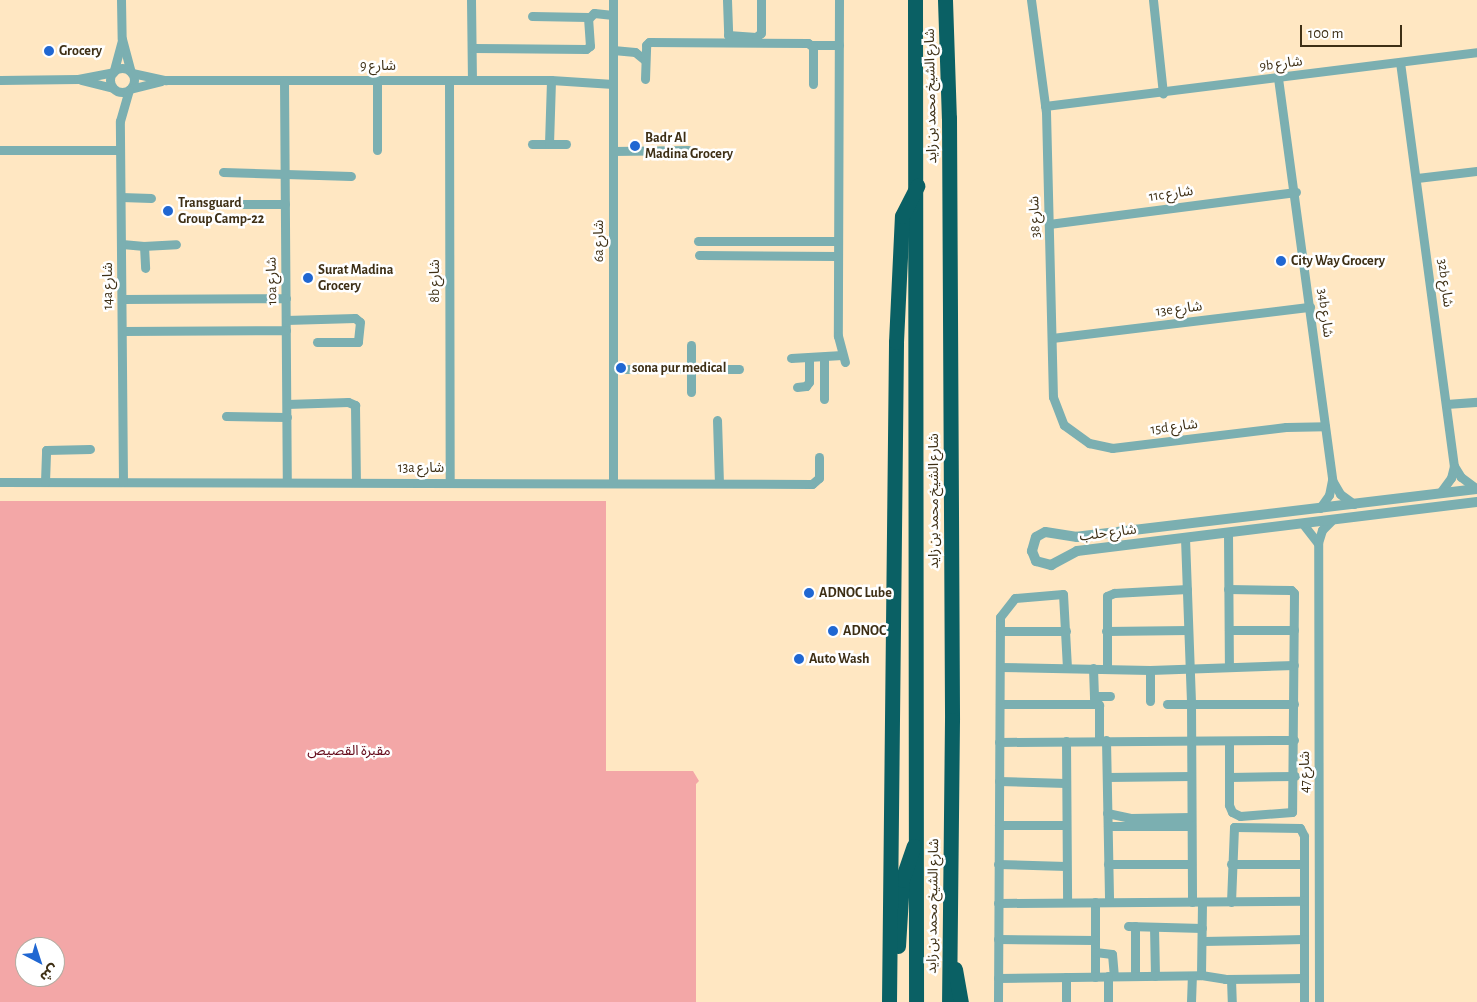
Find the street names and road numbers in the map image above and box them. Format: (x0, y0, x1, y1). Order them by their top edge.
street label: شارع الشيخ محمد بن زايد (921, 28, 941, 164)
street label: 9b شارع (1258, 53, 1304, 75)
street label: شارع 9 (360, 58, 396, 74)
street label: 11c شارع (1148, 183, 1194, 205)
street label: شارع 38 (1026, 196, 1044, 238)
street label: 6a شارع (591, 220, 607, 262)
street label: 10a شارع (263, 257, 281, 305)
street label: 32b شارع (1434, 258, 1456, 308)
street label: 8b شارع (427, 259, 443, 303)
street label: 14a شارع (100, 262, 116, 310)
street label: 34b شارع (1314, 288, 1336, 338)
street label: 13e شارع (1155, 298, 1203, 320)
street label: 15d شارع (1149, 416, 1199, 438)
street label: شارع الشيخ محمد بن زايد (926, 433, 942, 569)
street label: 13a شارع (398, 460, 444, 476)
street label: شارع حلب (1079, 521, 1137, 545)
street label: شارع 47 (1297, 751, 1313, 793)
street label: شارع الشيخ محمد بن زايد (923, 838, 943, 974)

